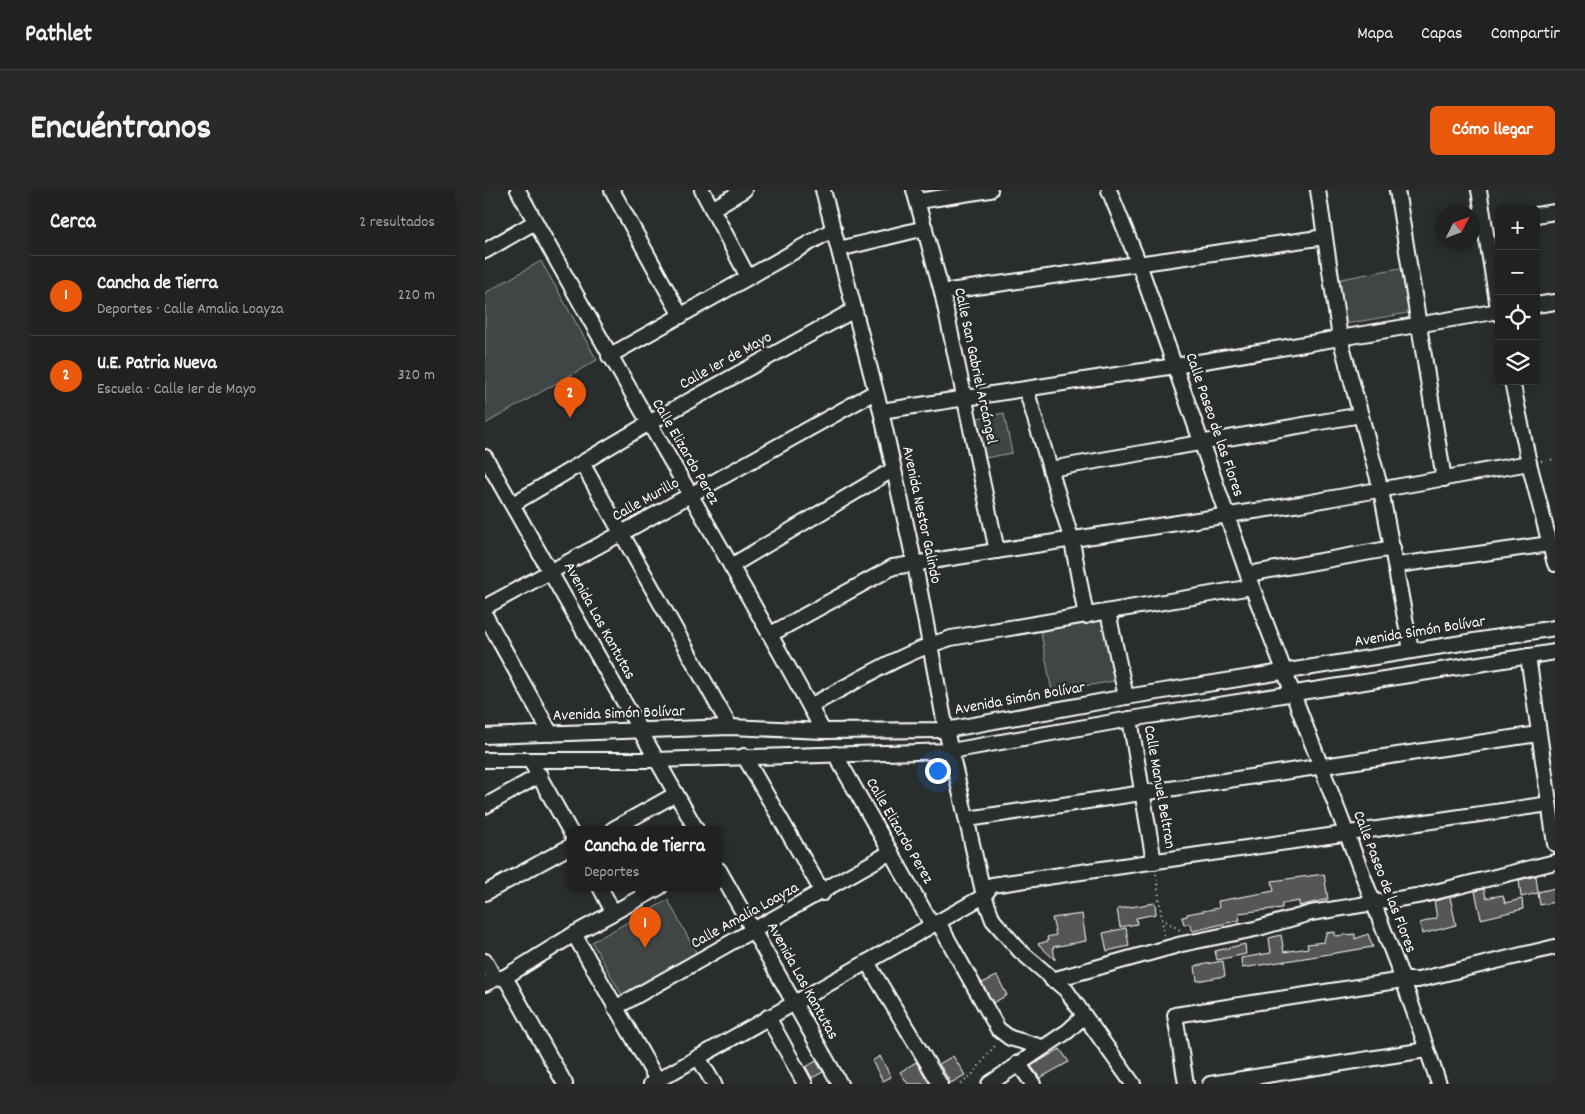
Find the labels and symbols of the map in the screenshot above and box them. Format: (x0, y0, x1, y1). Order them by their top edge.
north arrow (1435, 205, 1480, 250)
street label: Calle San Gabriel Arcángel (947, 286, 1003, 447)
street label: Calle 1er de Mayo (676, 326, 776, 396)
street label: Calle Paseo de las Flores (1179, 350, 1249, 500)
pin: 2 (554, 377, 586, 418)
street label: Calle Elizardo Perez (645, 395, 725, 509)
street label: Avenida Nestor Galindo (895, 444, 947, 586)
street label: Calle Murillo (608, 472, 684, 528)
street label: Avenida Las Kantutas (557, 558, 641, 684)
street label: Avenida Simón Bolívar (1353, 610, 1487, 654)
street label: Avenida Simón Bolívar (953, 676, 1087, 722)
street label: Avenida Simón Bolívar (553, 700, 685, 728)
street label: Calle Manuel Beltran (1137, 724, 1181, 850)
your location (925, 758, 951, 784)
street label: Calle Elizardo Perez (859, 774, 939, 888)
street label: Calle Paseo de las Flores (1346, 808, 1422, 957)
street label: Calle Amalia Loayza (687, 877, 804, 955)
pin: 1 (629, 907, 661, 948)
street label: Avenida Las Kantutas (760, 918, 844, 1044)

